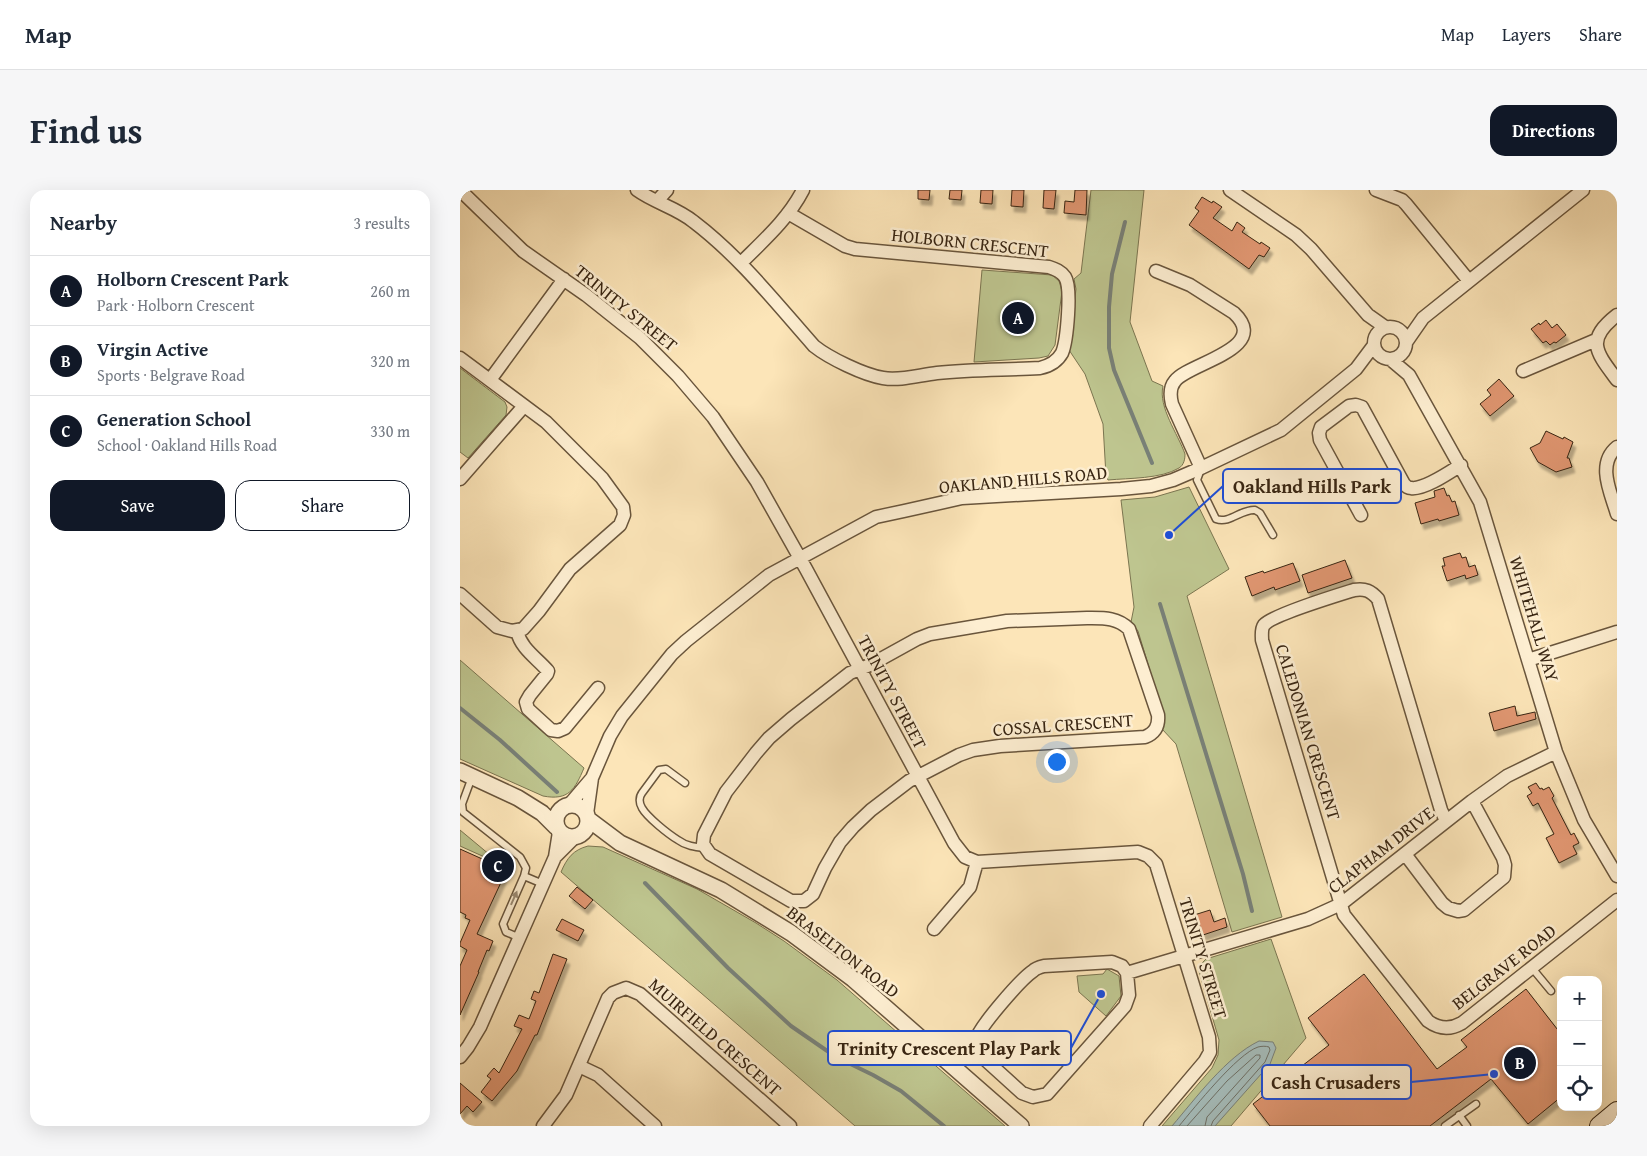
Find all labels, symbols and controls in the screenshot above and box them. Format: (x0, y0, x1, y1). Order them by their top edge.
text: Map (25, 17, 72, 52)
text: Map (1441, 21, 1474, 48)
text: Layers (1502, 21, 1551, 48)
text: Share (1579, 21, 1622, 48)
text: Find us (30, 105, 143, 156)
button: Directions (1490, 105, 1617, 156)
text: Nearby (50, 207, 117, 238)
text: 3 results (353, 211, 410, 235)
street label: HOLBORN CRESCENT (890, 221, 1050, 264)
street label: TRINITY STREET (569, 258, 684, 358)
text: Holborn Crescent Park (97, 265, 289, 293)
text: A (61, 279, 71, 303)
text: 260 m (370, 279, 410, 303)
text: Park · Holborn Crescent (97, 293, 255, 317)
pin: A (1002, 299, 1034, 337)
text: Virgin Active (97, 335, 208, 363)
text: B (61, 349, 71, 373)
text: 320 m (370, 349, 410, 373)
text: Sports · Belgrave Road (97, 363, 245, 387)
text: Generation School (97, 405, 251, 433)
text: C (61, 419, 71, 443)
text: 330 m (370, 419, 410, 443)
text: School · Oakland Hills Road (97, 433, 277, 457)
street label: OAKLAND HILLS ROAD (938, 459, 1108, 500)
callout: Oakland Hills Park (1223, 469, 1401, 503)
text: Oakland Hills Park (1233, 472, 1391, 500)
button: Save (50, 480, 225, 531)
button: Share (235, 480, 410, 531)
street label: WHITEHALL WAY (1503, 553, 1567, 685)
street label: TRINITY STREET (851, 630, 934, 754)
street label: CALEDONIAN CRESCENT (1269, 641, 1348, 823)
street label: COSSAL CRESCENT (992, 706, 1134, 743)
your location (1044, 749, 1070, 775)
street label: CLAPHAM DRIVE (1322, 799, 1440, 900)
pin: C (482, 847, 514, 885)
one-way arrow (511, 891, 519, 905)
street label: TRINITY STREET (1172, 894, 1235, 1022)
street label: BRASELTON ROAD (781, 899, 905, 1004)
street label: BELGRAVE ROAD (1446, 917, 1562, 1016)
street label: MUIRFIELD CRESCENT (643, 971, 788, 1102)
map controls (1557, 976, 1602, 1111)
button: + (1557, 976, 1602, 1021)
button: − (1557, 1021, 1602, 1066)
callout: Trinity Crescent Play Park (828, 1031, 1071, 1065)
text: Trinity Crescent Play Park (838, 1034, 1060, 1062)
pin: B (1504, 1044, 1536, 1082)
callout: Cash Crusaders (1262, 1065, 1411, 1099)
button: locate (1557, 1066, 1602, 1111)
text: Cash Crusaders (1271, 1068, 1401, 1096)

